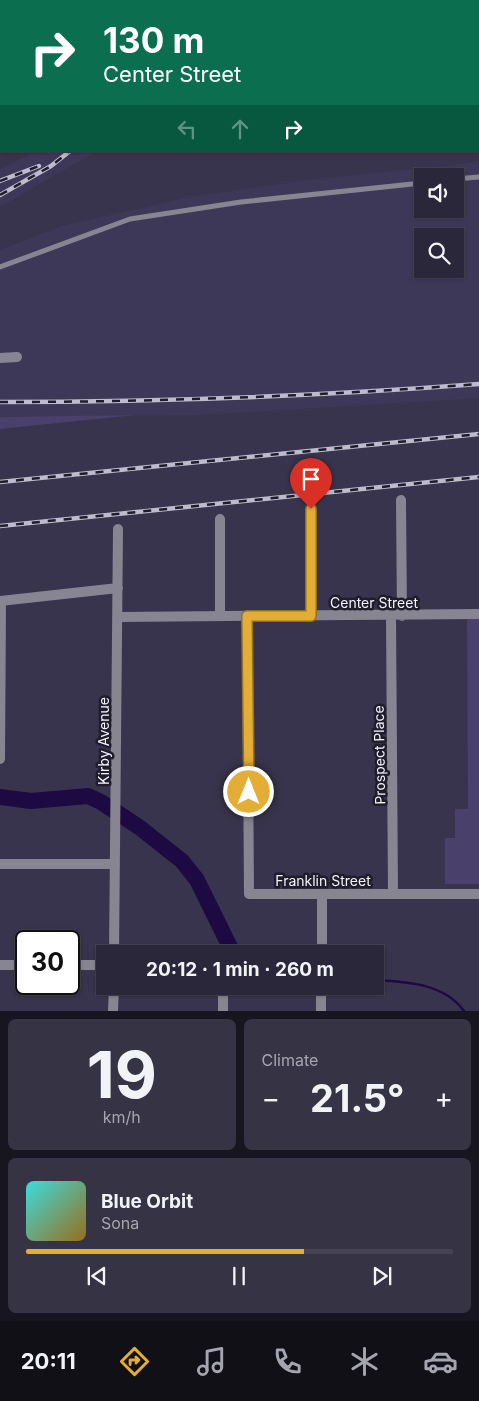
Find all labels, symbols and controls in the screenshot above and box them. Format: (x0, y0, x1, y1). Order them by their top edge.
text: 130 m (103, 19, 205, 61)
icon: right (20, 20, 85, 85)
text: Center Street (103, 61, 241, 87)
icon: left (173, 115, 201, 143)
icon: ahead (226, 115, 254, 143)
icon: right (279, 115, 307, 143)
map controls (414, 168, 464, 278)
button: sound (414, 168, 464, 218)
button: search (414, 228, 464, 278)
pin (290, 458, 332, 509)
icon: arrive (297, 465, 325, 493)
street label: Center Street (330, 594, 418, 611)
street label: Kirby Avenue (95, 697, 112, 785)
street label: Prospect Place (370, 705, 388, 805)
position arrow (222, 765, 274, 817)
street label: Franklin Street (275, 872, 371, 889)
speed limit sign: 30 (15, 930, 80, 995)
text: 20:12 · 1 min · 260 m (146, 958, 334, 981)
text: 19 (87, 1035, 157, 1114)
text: Climate (262, 1050, 318, 1070)
text: 21.5° (310, 1075, 404, 1121)
text: − (262, 1081, 280, 1115)
text: + (434, 1081, 453, 1115)
text: km/h (103, 1107, 141, 1127)
text: Blue Orbit (101, 1190, 193, 1213)
text: Sona (101, 1213, 139, 1233)
icon: previous (83, 1262, 111, 1290)
icon: pause (225, 1262, 253, 1290)
icon: next (368, 1262, 396, 1290)
icon: directions (117, 1344, 152, 1379)
icon: music (194, 1344, 229, 1379)
icon: phone (270, 1344, 305, 1379)
icon: climate (347, 1344, 382, 1379)
icon: car (423, 1344, 458, 1379)
text: 20:11 (21, 1348, 76, 1374)

